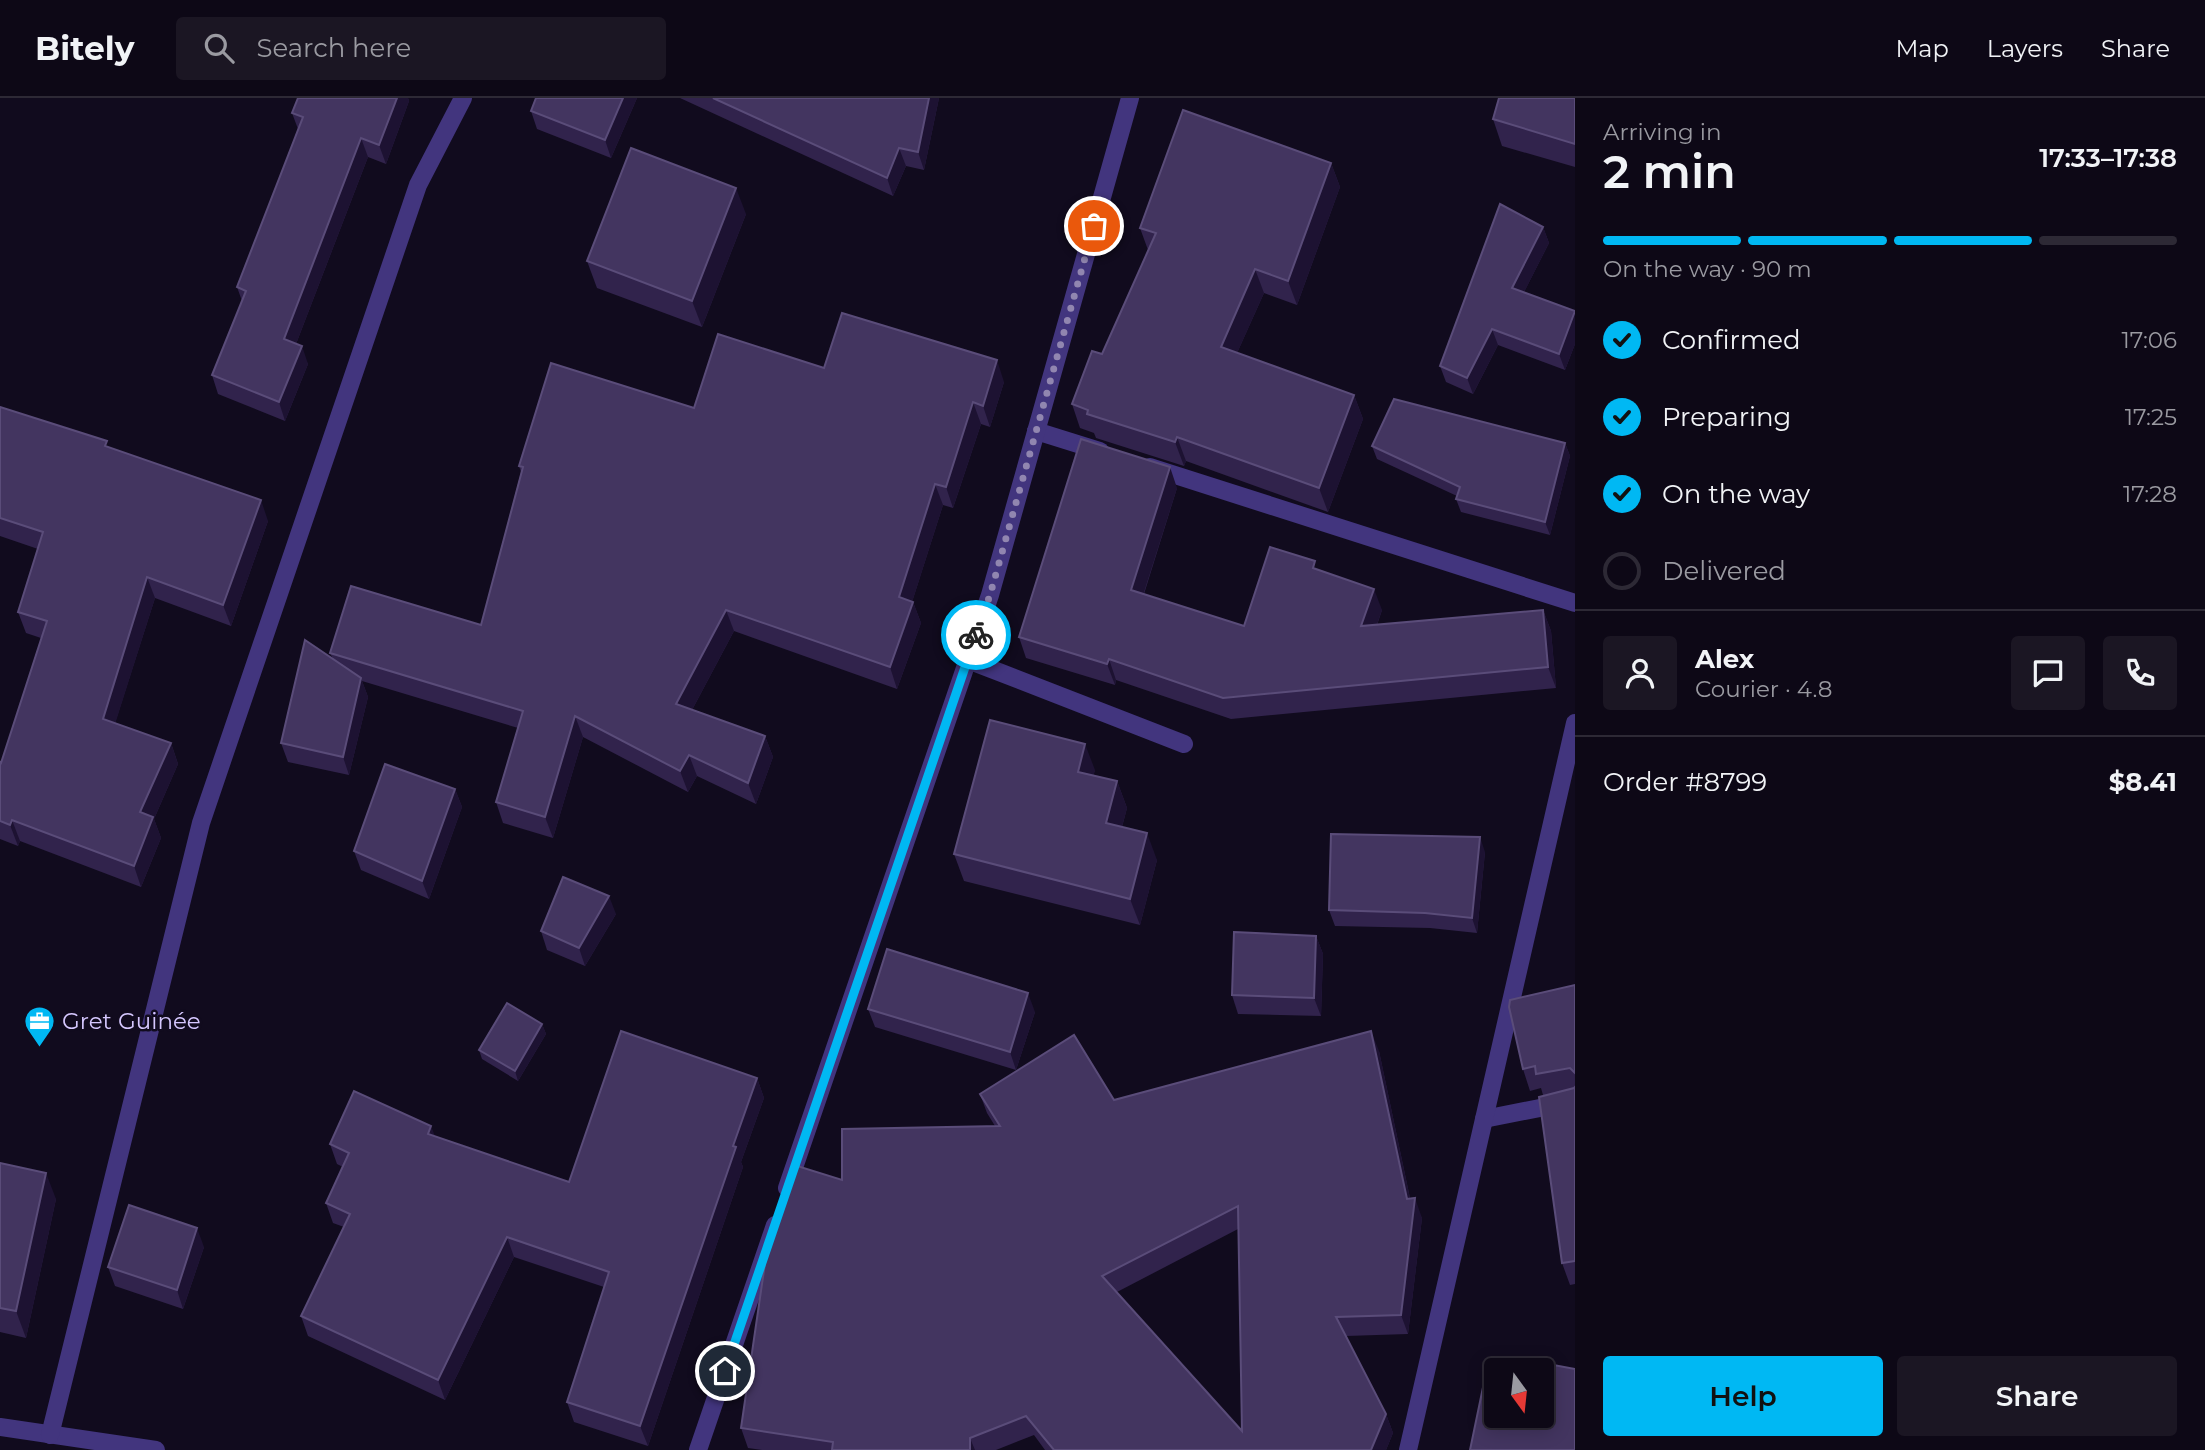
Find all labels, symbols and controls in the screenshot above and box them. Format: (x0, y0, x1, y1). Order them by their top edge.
search box (176, 17, 666, 80)
text: Bitely (35, 28, 134, 68)
icon: search (200, 29, 238, 67)
text: Search here (256, 32, 411, 64)
text: Map (1895, 34, 1949, 63)
text: Layers (1987, 34, 2063, 63)
text: Share (2101, 34, 2170, 63)
text: Arriving in (1603, 118, 1722, 146)
text: 17:33–17:38 (2039, 142, 2177, 174)
text: 2 min (1603, 143, 1736, 200)
pin (1064, 196, 1124, 256)
icon: bag (1075, 207, 1113, 245)
text: On the way · 90 m (1603, 255, 1812, 283)
icon: check (1603, 321, 1641, 359)
text: Confirmed (1662, 324, 1801, 356)
text: 17:06 (2122, 326, 2177, 354)
icon: check (1603, 398, 1641, 436)
text: Preparing (1662, 401, 1791, 433)
text: 17:25 (2125, 403, 2177, 431)
icon: check (1603, 475, 1641, 513)
text: On the way (1662, 478, 1810, 510)
text: 17:28 (2123, 480, 2177, 508)
text: Delivered (1662, 555, 1786, 587)
courier (941, 600, 1011, 670)
icon: bike (957, 616, 995, 654)
button: person (1603, 636, 1677, 710)
button: chat (2011, 636, 2085, 710)
button: phone (2103, 636, 2177, 710)
text: Alex (1695, 643, 1754, 675)
text: Courier · 4.8 (1695, 675, 1832, 703)
text: Order #8799 (1603, 766, 1767, 798)
text: $8.41 (2109, 766, 2177, 798)
office icon: Gret Guinée (22, 1004, 56, 1048)
place label: Gret Guinée (62, 1007, 201, 1035)
pin (695, 1341, 755, 1401)
icon: home (706, 1352, 744, 1390)
button: Help (1603, 1356, 1883, 1436)
button: Share (1897, 1356, 2177, 1436)
north arrow (1484, 1358, 1554, 1428)
map controls (1484, 1358, 1554, 1428)

